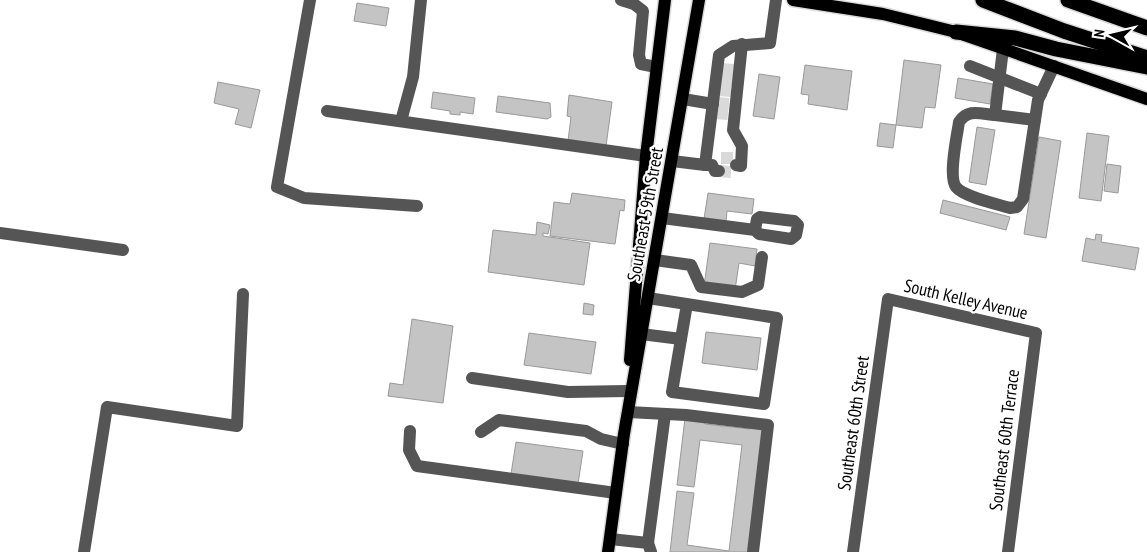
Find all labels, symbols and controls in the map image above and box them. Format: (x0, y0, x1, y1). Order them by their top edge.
north arrow (1087, 10, 1137, 60)
text: N (1090, 28, 1109, 38)
street label: Southeast 59th Street (622, 145, 668, 283)
street label: South Kelley Avenue (902, 274, 1030, 324)
street label: Southeast 60th Street (832, 354, 874, 492)
street label: Southeast 60th Terrace (984, 368, 1024, 512)

